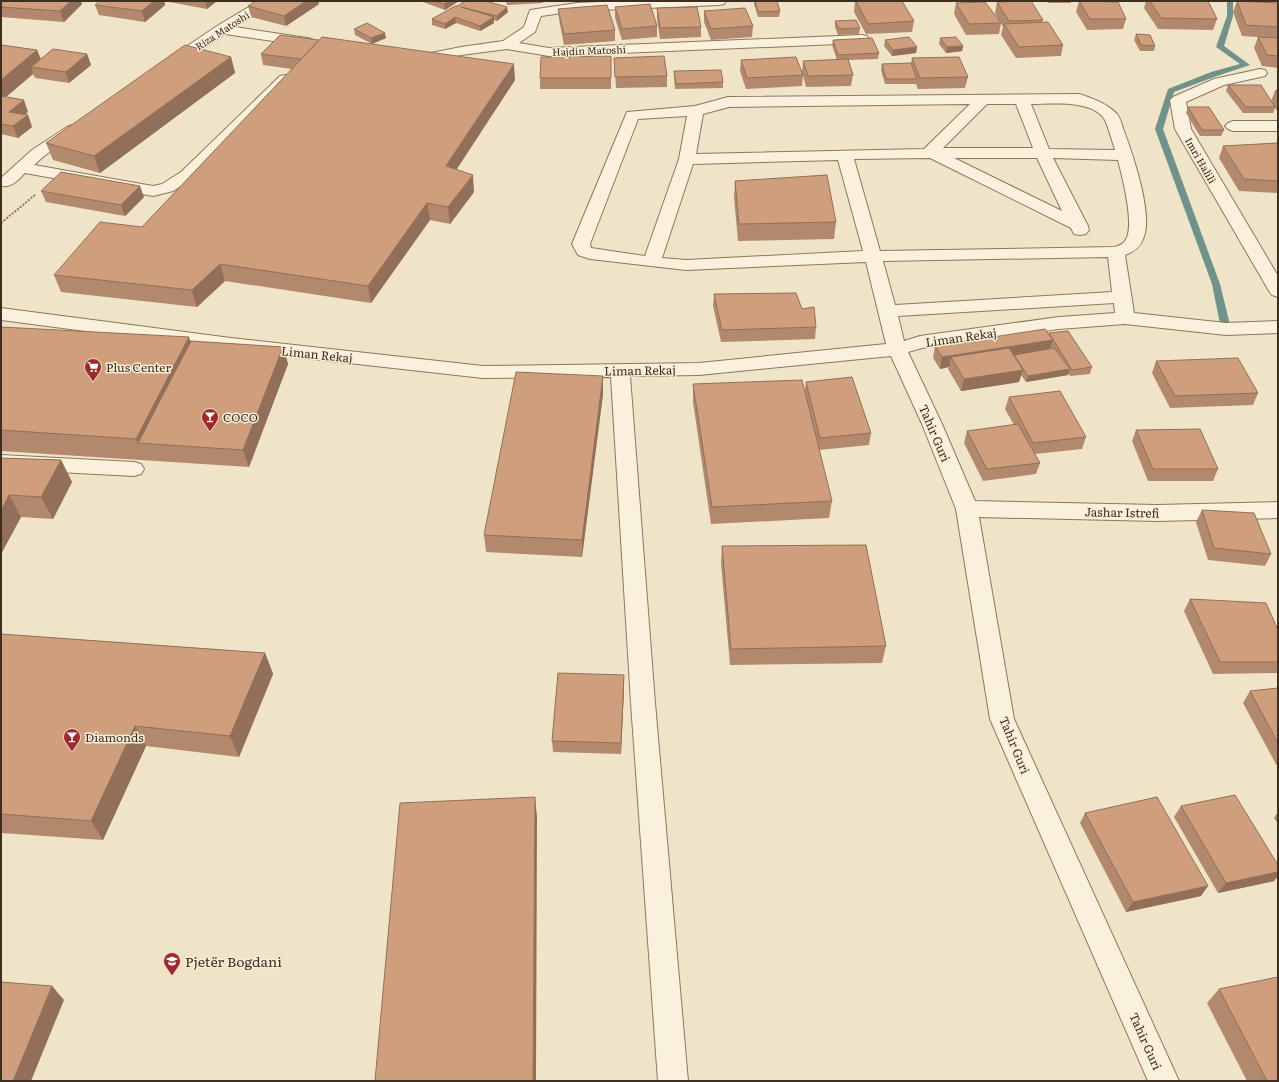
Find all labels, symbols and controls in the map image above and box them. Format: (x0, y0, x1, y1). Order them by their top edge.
street label: Riza Matoshi (192, 6, 253, 53)
street label: Hajdin Matoshi (552, 41, 627, 59)
street label: Imri Halili (1182, 134, 1221, 186)
street label: Liman Rekaj (924, 323, 998, 351)
street label: Liman Rekaj (280, 341, 354, 367)
supermarket icon: Plus Center (83, 357, 103, 382)
place label: Plus Center (106, 358, 171, 376)
street label: Liman Rekaj (604, 360, 676, 380)
street label: Tahir Guri (915, 402, 955, 464)
bar icon: COCO (200, 407, 220, 432)
place label: COCO (223, 408, 258, 426)
street label: Jashar Istrefi (1085, 502, 1160, 522)
street label: Tahir Guri (995, 713, 1035, 777)
bar icon: Diamonds (62, 727, 82, 752)
place label: Diamonds (85, 728, 144, 746)
school or university icon: Pjetër Bogdani (162, 951, 182, 976)
place label: Pjetër Bogdani (185, 951, 282, 971)
street label: Tahir Guri (1125, 1010, 1167, 1072)

